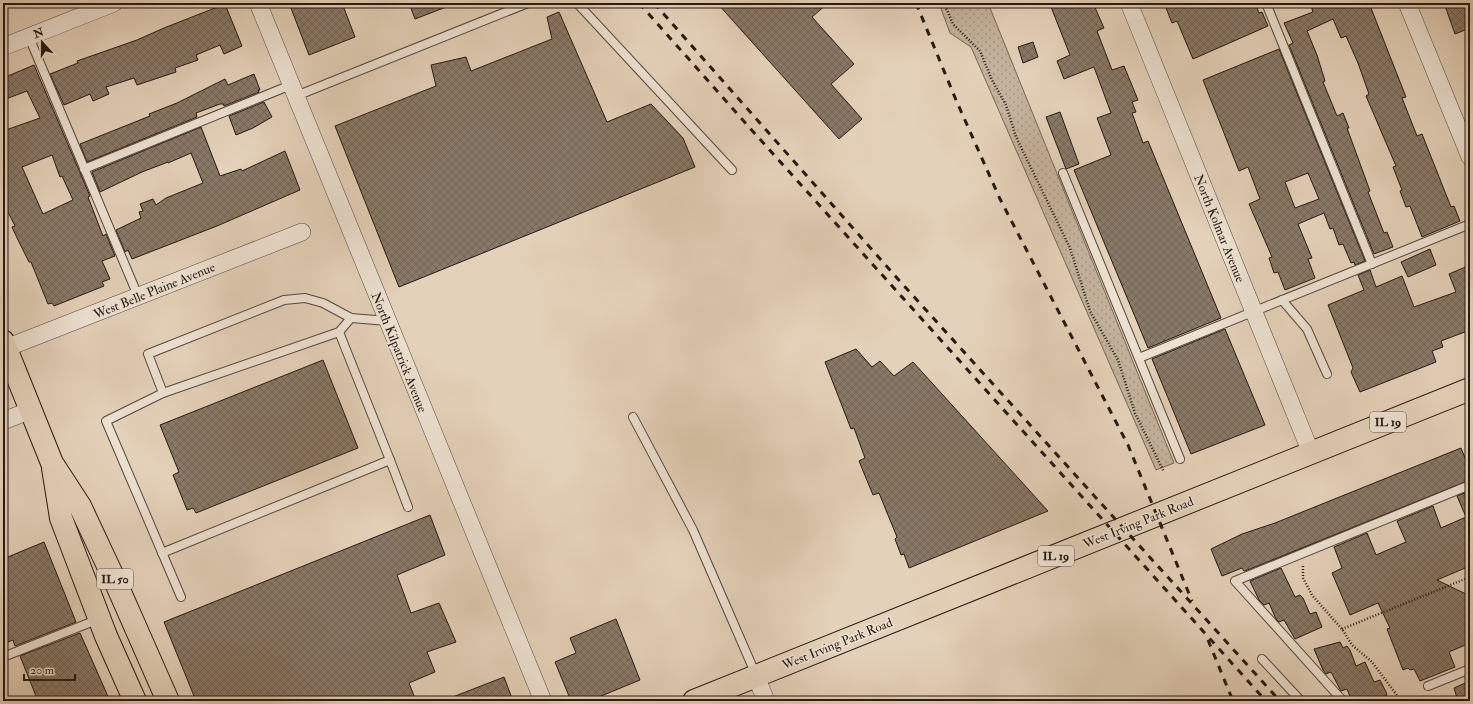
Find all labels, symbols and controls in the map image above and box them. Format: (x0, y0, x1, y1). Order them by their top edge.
north arrow (22, 22, 62, 62)
text: N (31, 25, 47, 41)
street label: North Kolmar Avenue (1190, 172, 1248, 285)
street label: West Belle Plaine Avenue (90, 259, 218, 323)
street label: North Kilpatrick Avenue (367, 290, 431, 416)
road number: IL 19 (1370, 412, 1406, 432)
street label: West Irving Park Road (1080, 493, 1196, 553)
road number: IL 19 (1038, 546, 1074, 566)
road number: IL 50 (97, 569, 133, 589)
street label: West Irving Park Road (779, 614, 895, 674)
scale bar (24, 656, 75, 682)
text: 20 m (30, 663, 55, 678)

